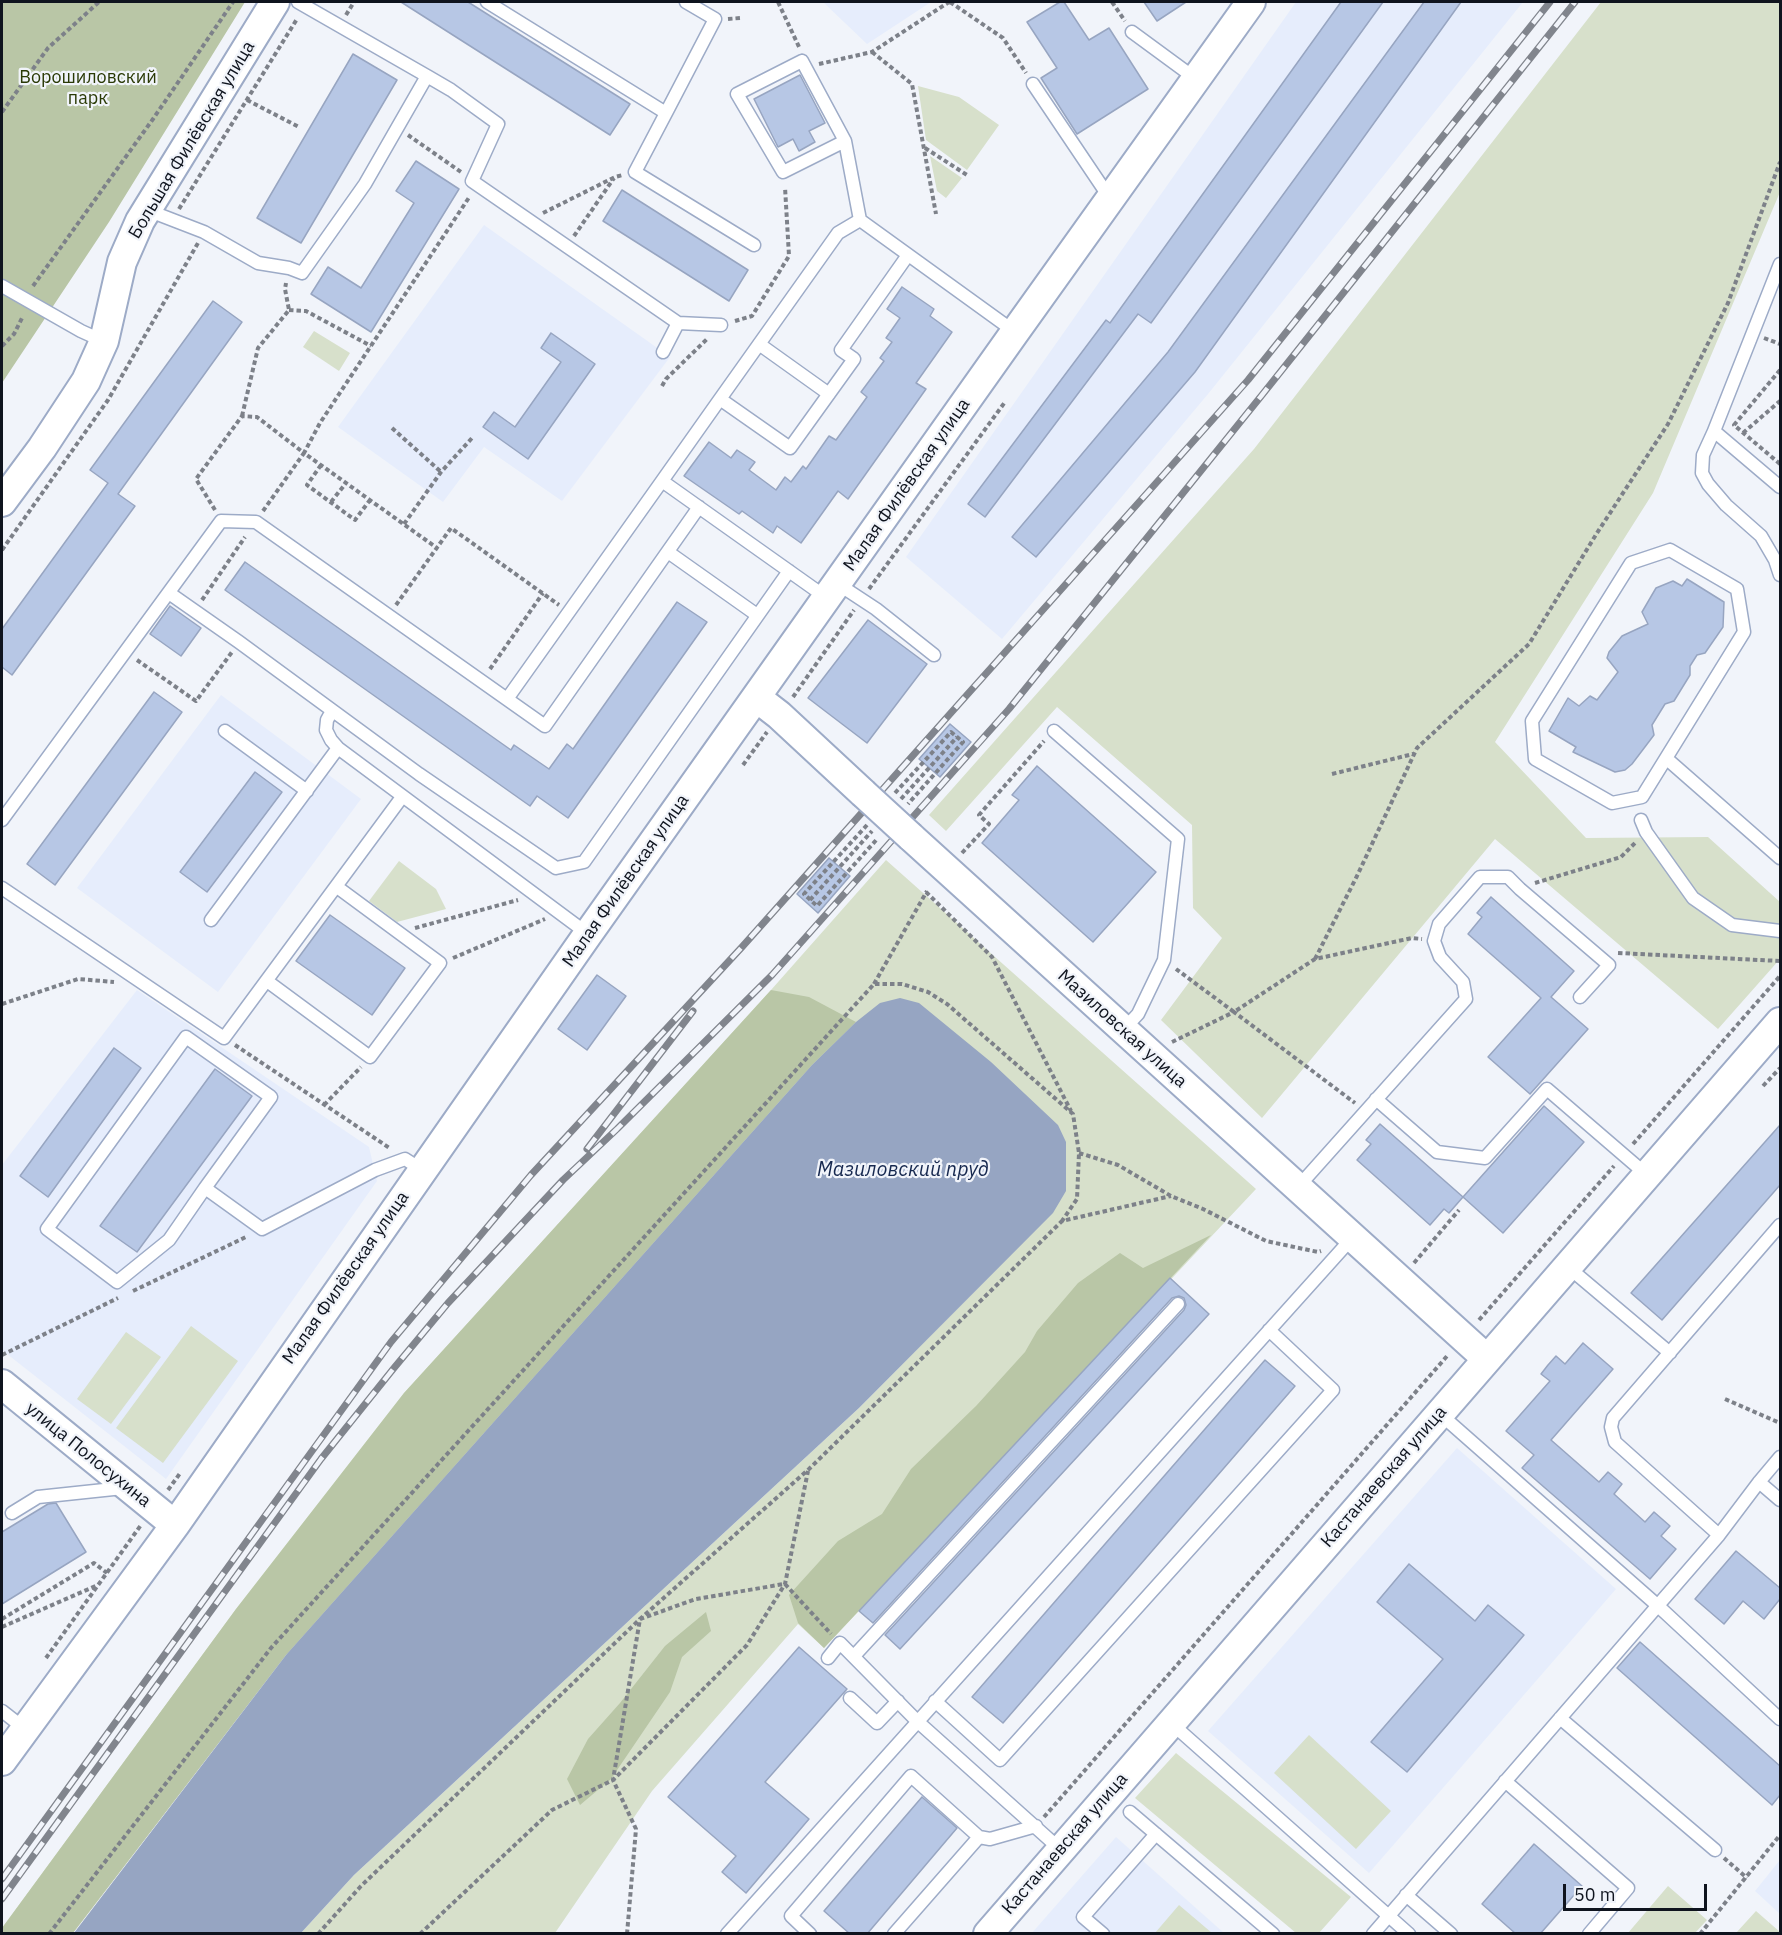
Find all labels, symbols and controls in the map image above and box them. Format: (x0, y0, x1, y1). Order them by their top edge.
street label: Большая Филёвская улица (124, 37, 260, 243)
park label: Ворошиловский парк (19, 67, 157, 110)
street label: Малая Филёвская улица (839, 394, 975, 576)
street label: Малая Филёвская улица (558, 790, 694, 972)
street label: Мазиловская улица (1053, 965, 1191, 1093)
water label: Мазиловский пруд (817, 1158, 989, 1182)
street label: Малая Филёвская улица (278, 1187, 414, 1369)
street label: улица Полосухина (21, 1398, 155, 1512)
street label: Кастанаевская улица (1317, 1402, 1451, 1552)
street label: Кастанаевская улица (998, 1769, 1132, 1919)
scale bar (1566, 1872, 1710, 1910)
text: 50 m (1574, 1883, 1616, 1906)

